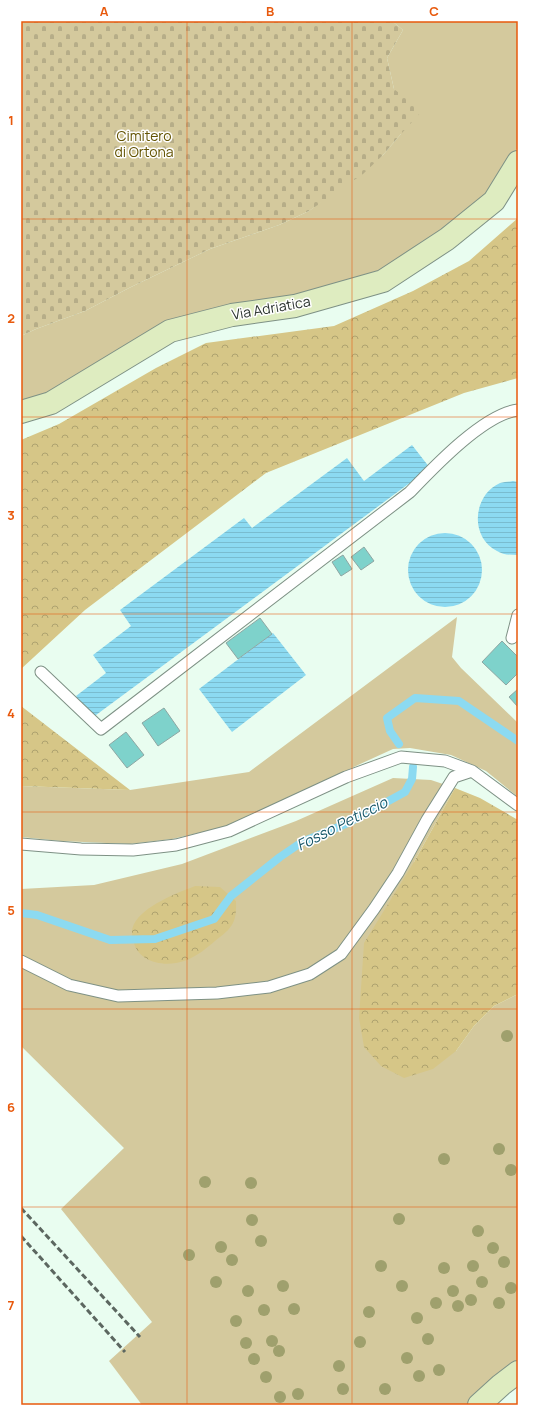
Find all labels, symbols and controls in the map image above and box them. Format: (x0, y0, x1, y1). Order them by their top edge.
text: A (100, 2, 109, 20)
text: B (266, 2, 274, 20)
text: C (429, 2, 439, 20)
text: 1 (8, 111, 14, 129)
park label: Cimitero di Ortona (114, 126, 174, 161)
street label: Via Adriatica (230, 291, 312, 324)
text: 2 (7, 309, 15, 327)
text: 3 (7, 506, 15, 524)
text: 4 (7, 704, 15, 722)
water label: Fosso Peticcio (293, 791, 392, 856)
text: 5 (7, 901, 15, 919)
text: 6 (7, 1098, 15, 1116)
text: 7 (8, 1296, 15, 1314)

